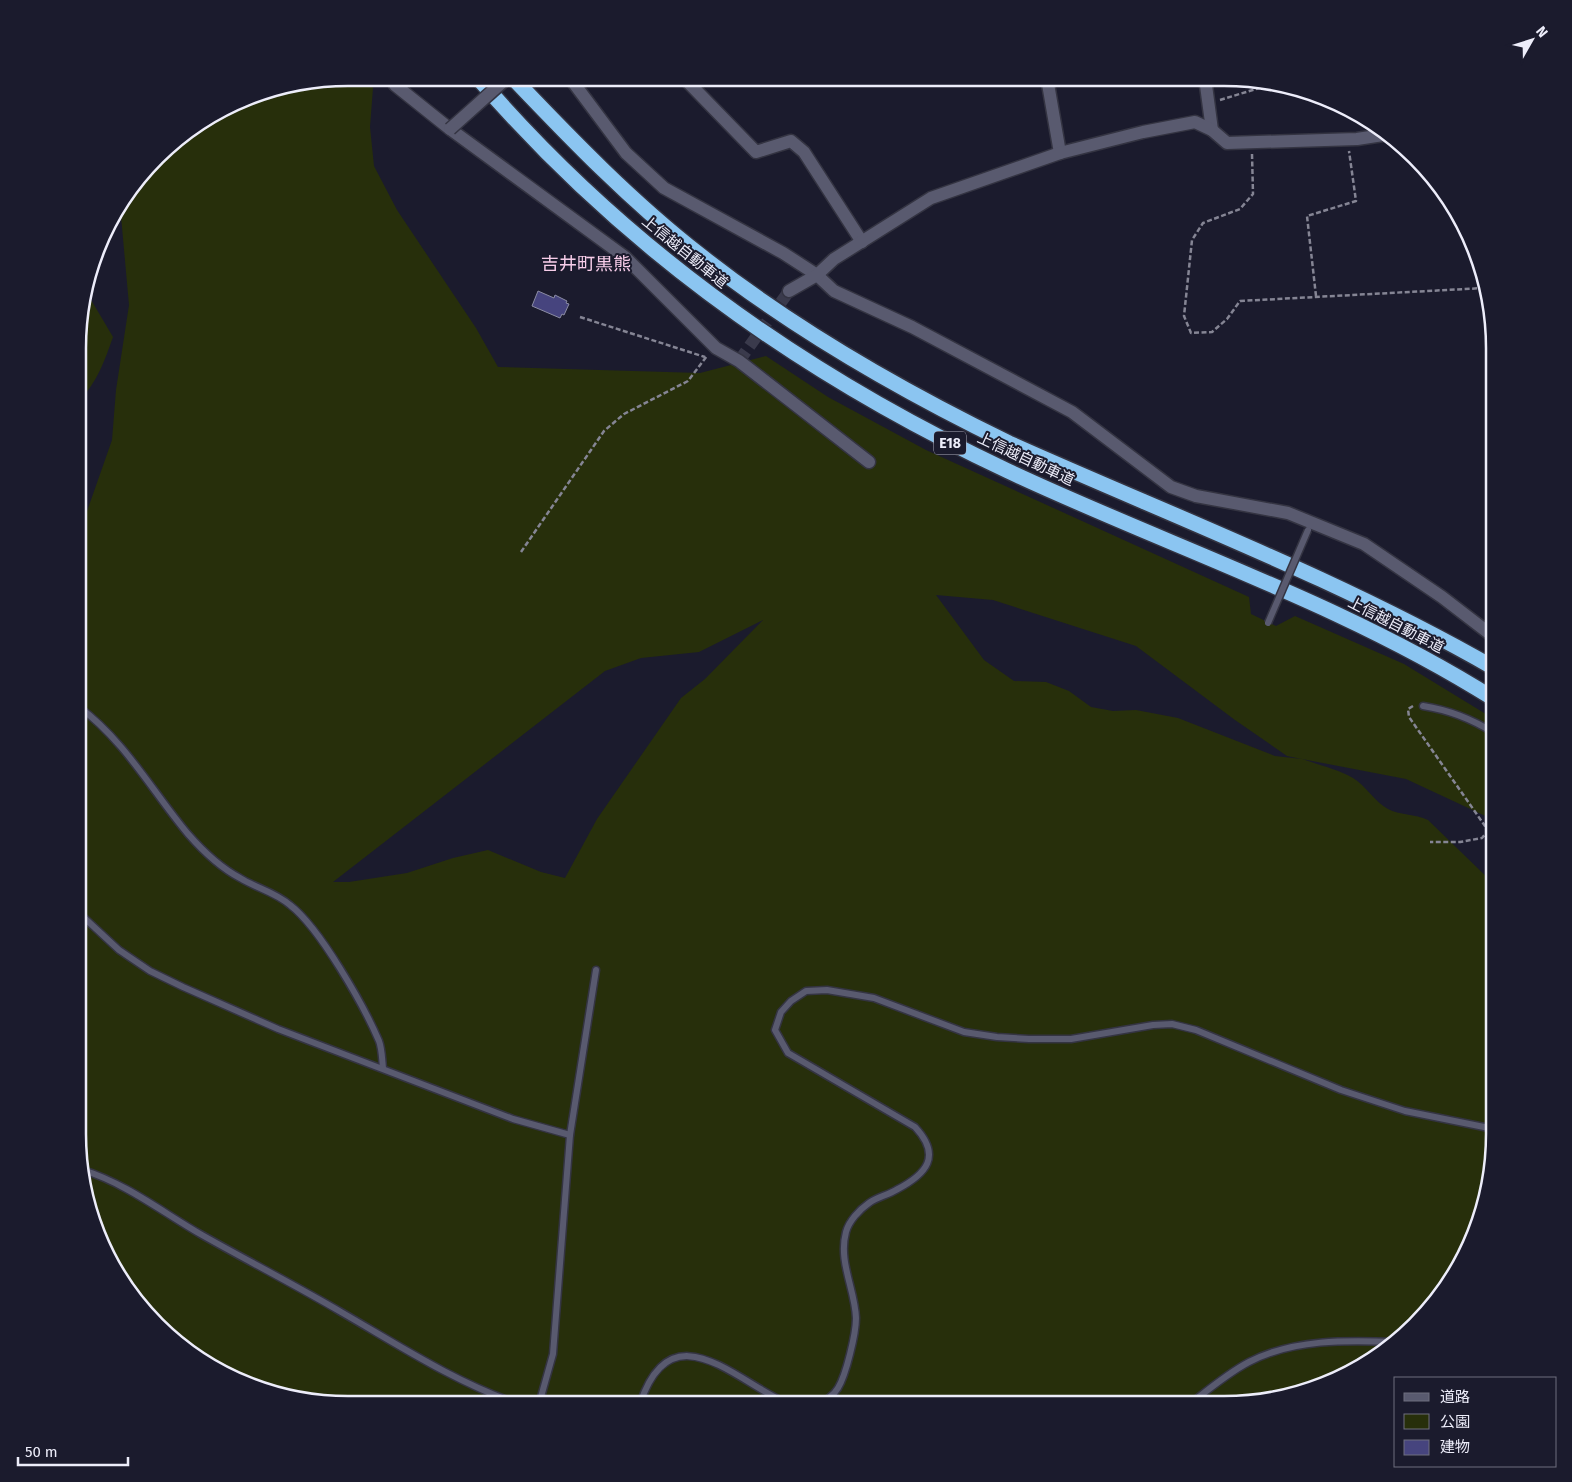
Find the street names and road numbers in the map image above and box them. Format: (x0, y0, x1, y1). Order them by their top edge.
street label: 上信越自動車道 (639, 212, 731, 292)
street label: 上信越自動車道 (975, 429, 1077, 489)
road number: E18 (934, 432, 966, 454)
street label: 上信越自動車道 (1345, 593, 1447, 657)

